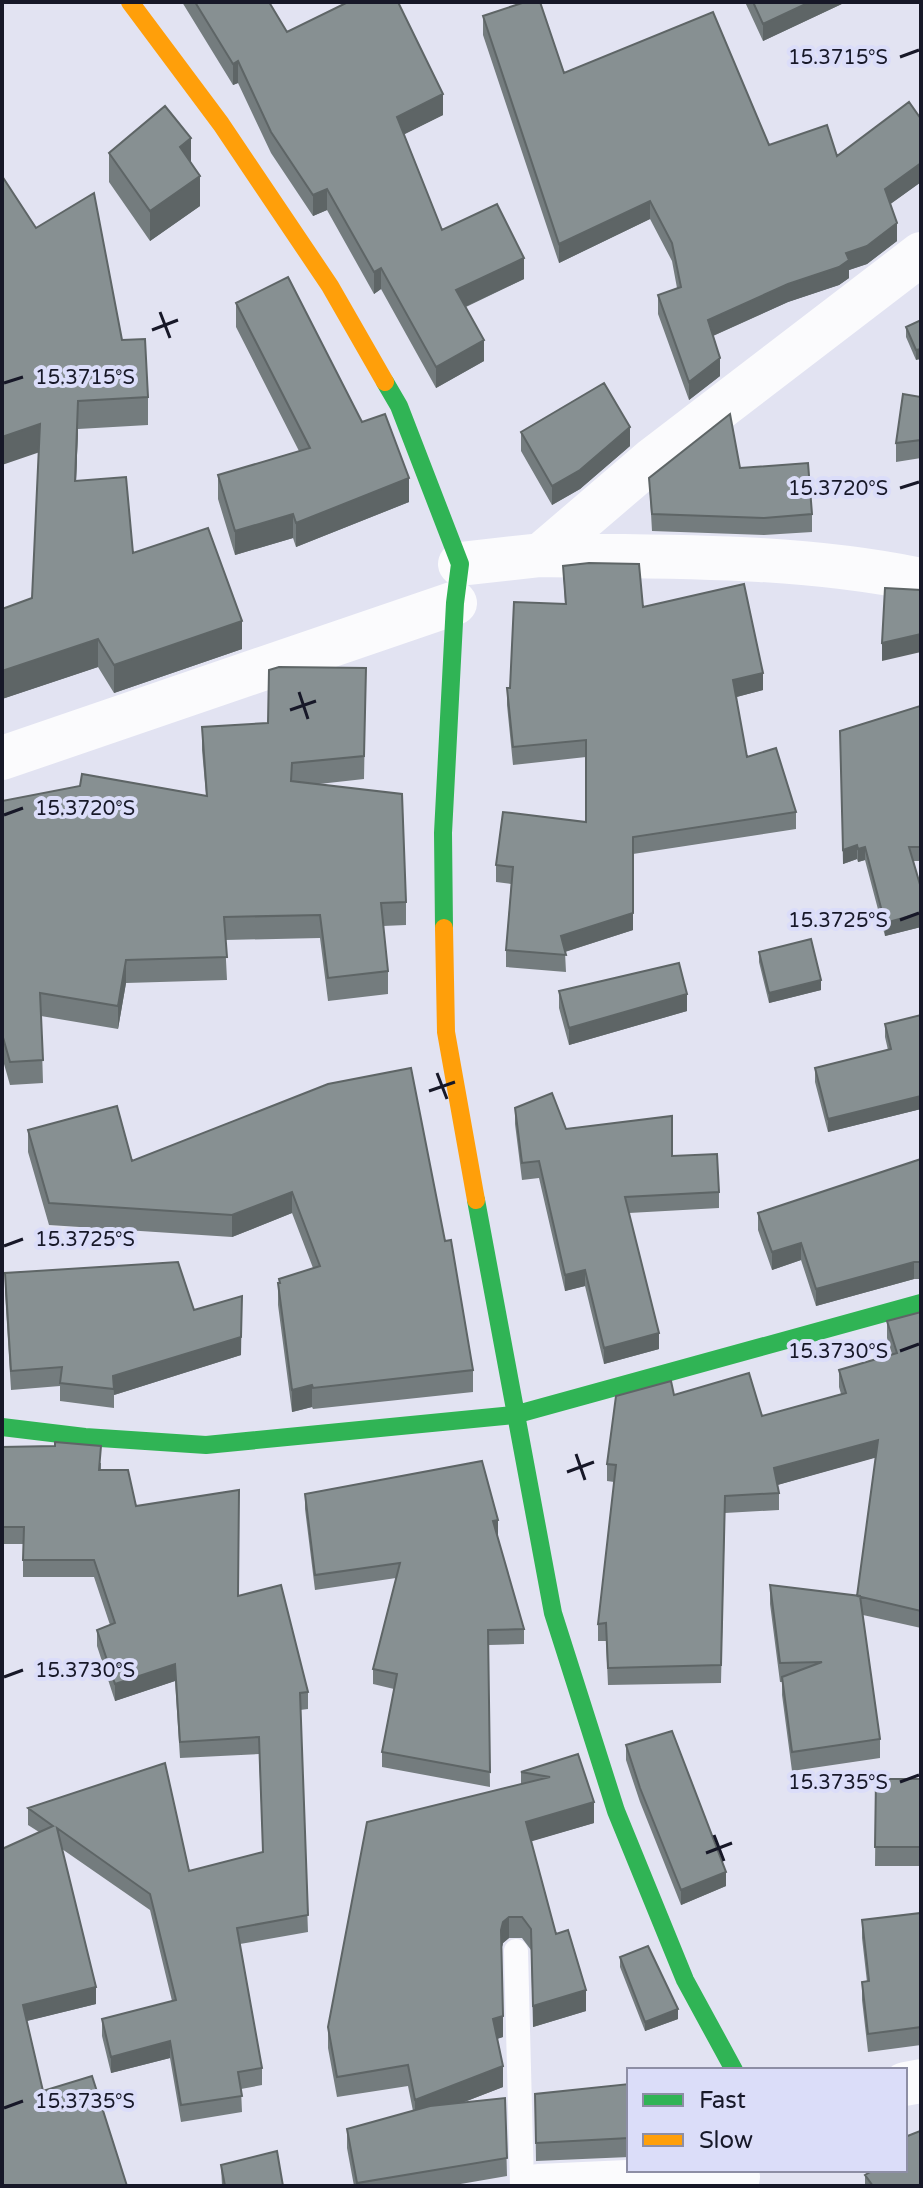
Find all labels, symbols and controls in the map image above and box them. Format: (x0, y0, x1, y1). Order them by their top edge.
text: 15.3715°S (788, 46, 888, 70)
text: 15.3715°S (35, 366, 135, 390)
text: 15.3720°S (788, 477, 888, 501)
text: 15.3720°S (35, 797, 135, 821)
text: 15.3725°S (788, 909, 888, 933)
text: 15.3725°S (35, 1228, 135, 1252)
text: 15.3730°S (788, 1340, 888, 1364)
text: 15.3730°S (35, 1659, 135, 1683)
text: 15.3735°S (788, 1771, 888, 1795)
legend (627, 2068, 907, 2172)
text: Fast (699, 2086, 746, 2115)
text: 15.3735°S (35, 2090, 135, 2114)
text: Slow (699, 2126, 753, 2155)

